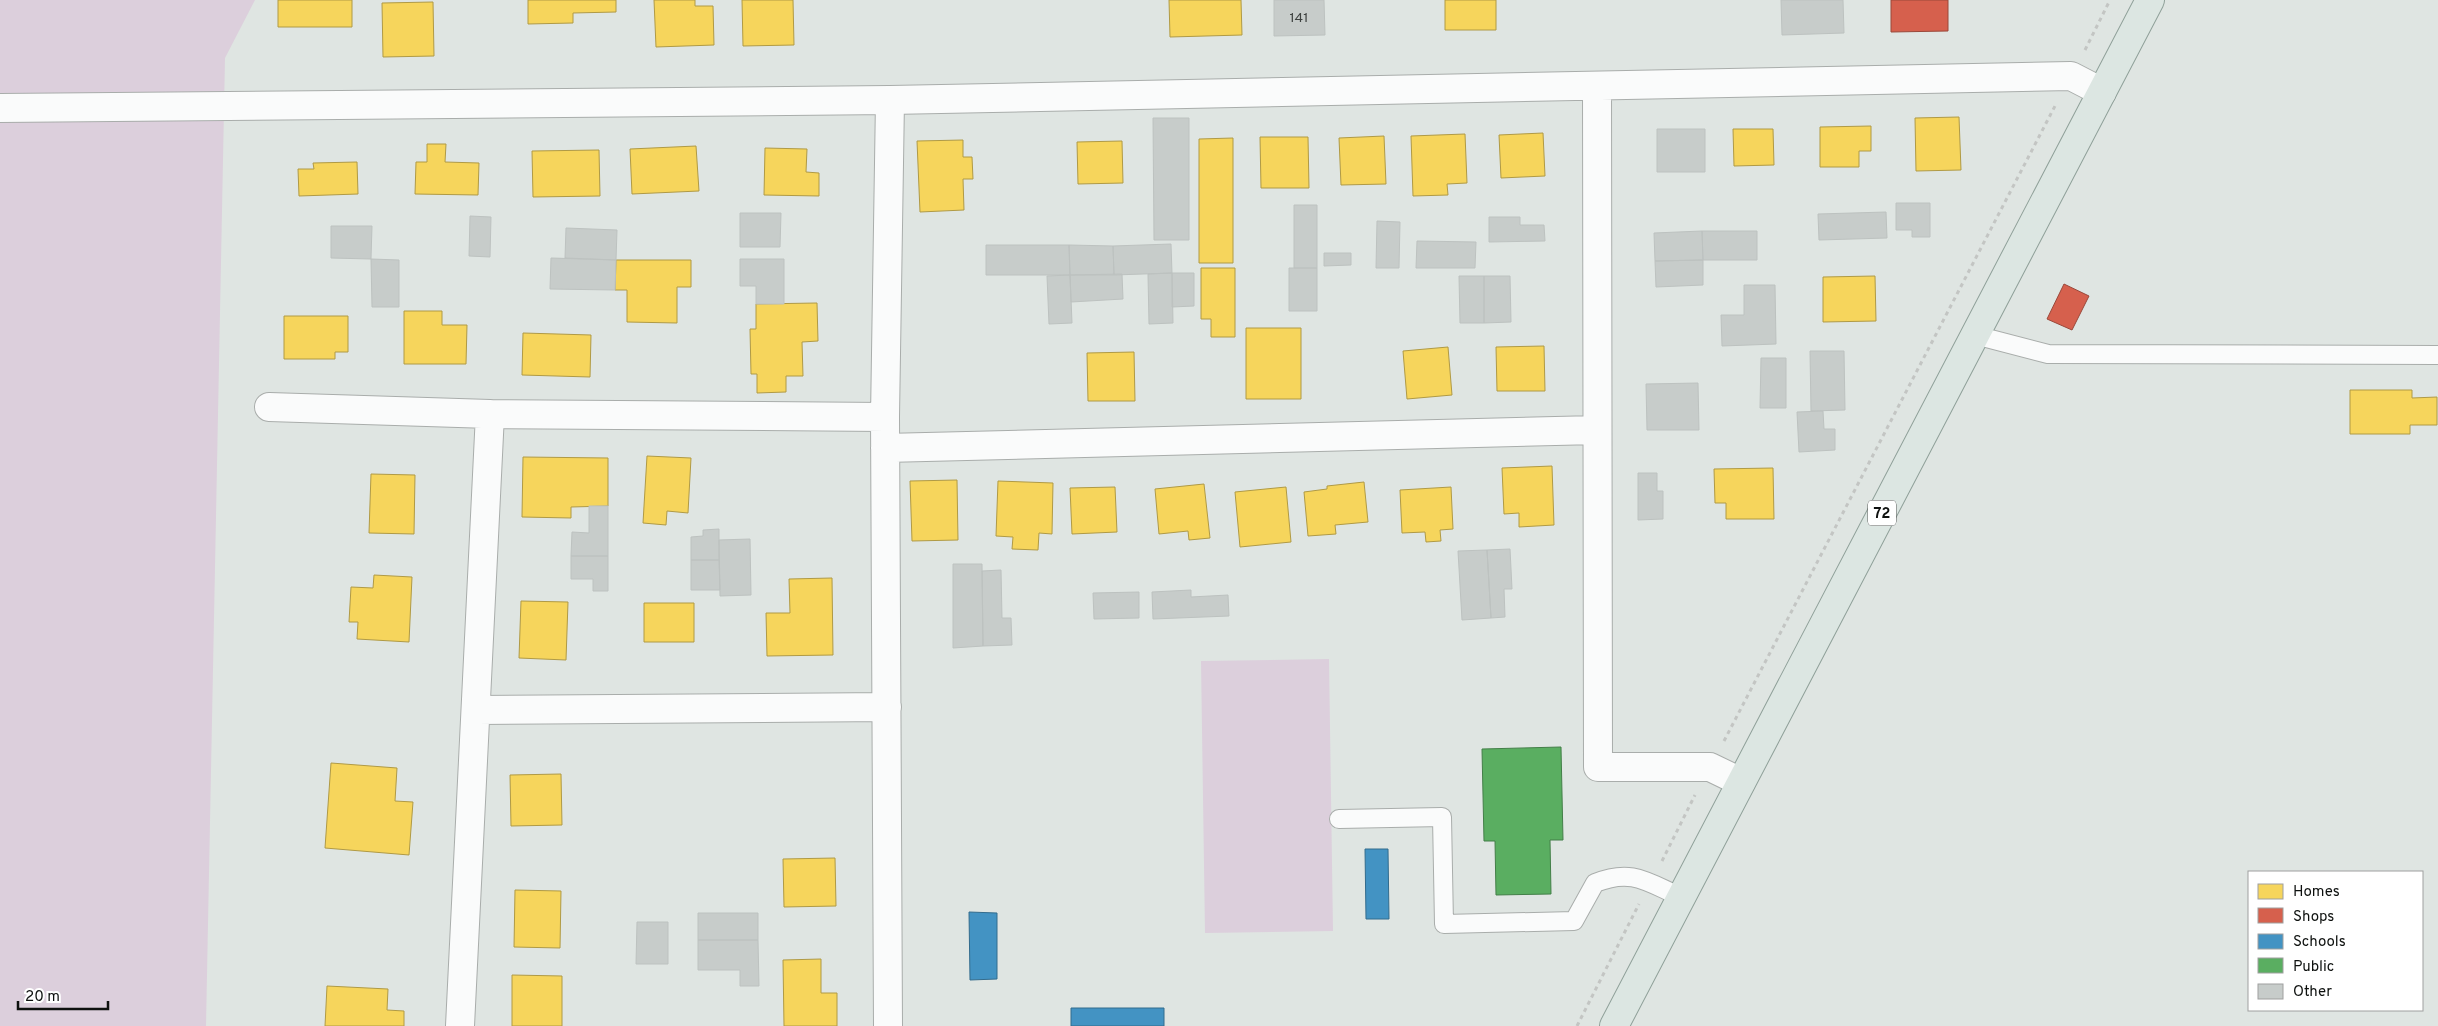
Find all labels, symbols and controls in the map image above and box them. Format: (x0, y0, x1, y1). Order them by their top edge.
house number: 141 (1290, 10, 1308, 27)
road number: 72 (1868, 500, 1896, 526)
legend (2248, 871, 2423, 1011)
text: Homes (2293, 883, 2340, 902)
text: Shops (2293, 908, 2334, 927)
text: Schools (2293, 933, 2346, 952)
text: Public (2293, 958, 2334, 977)
scale bar (18, 978, 108, 1010)
text: Other (2293, 983, 2332, 1002)
text: 20 m (25, 988, 60, 1007)

